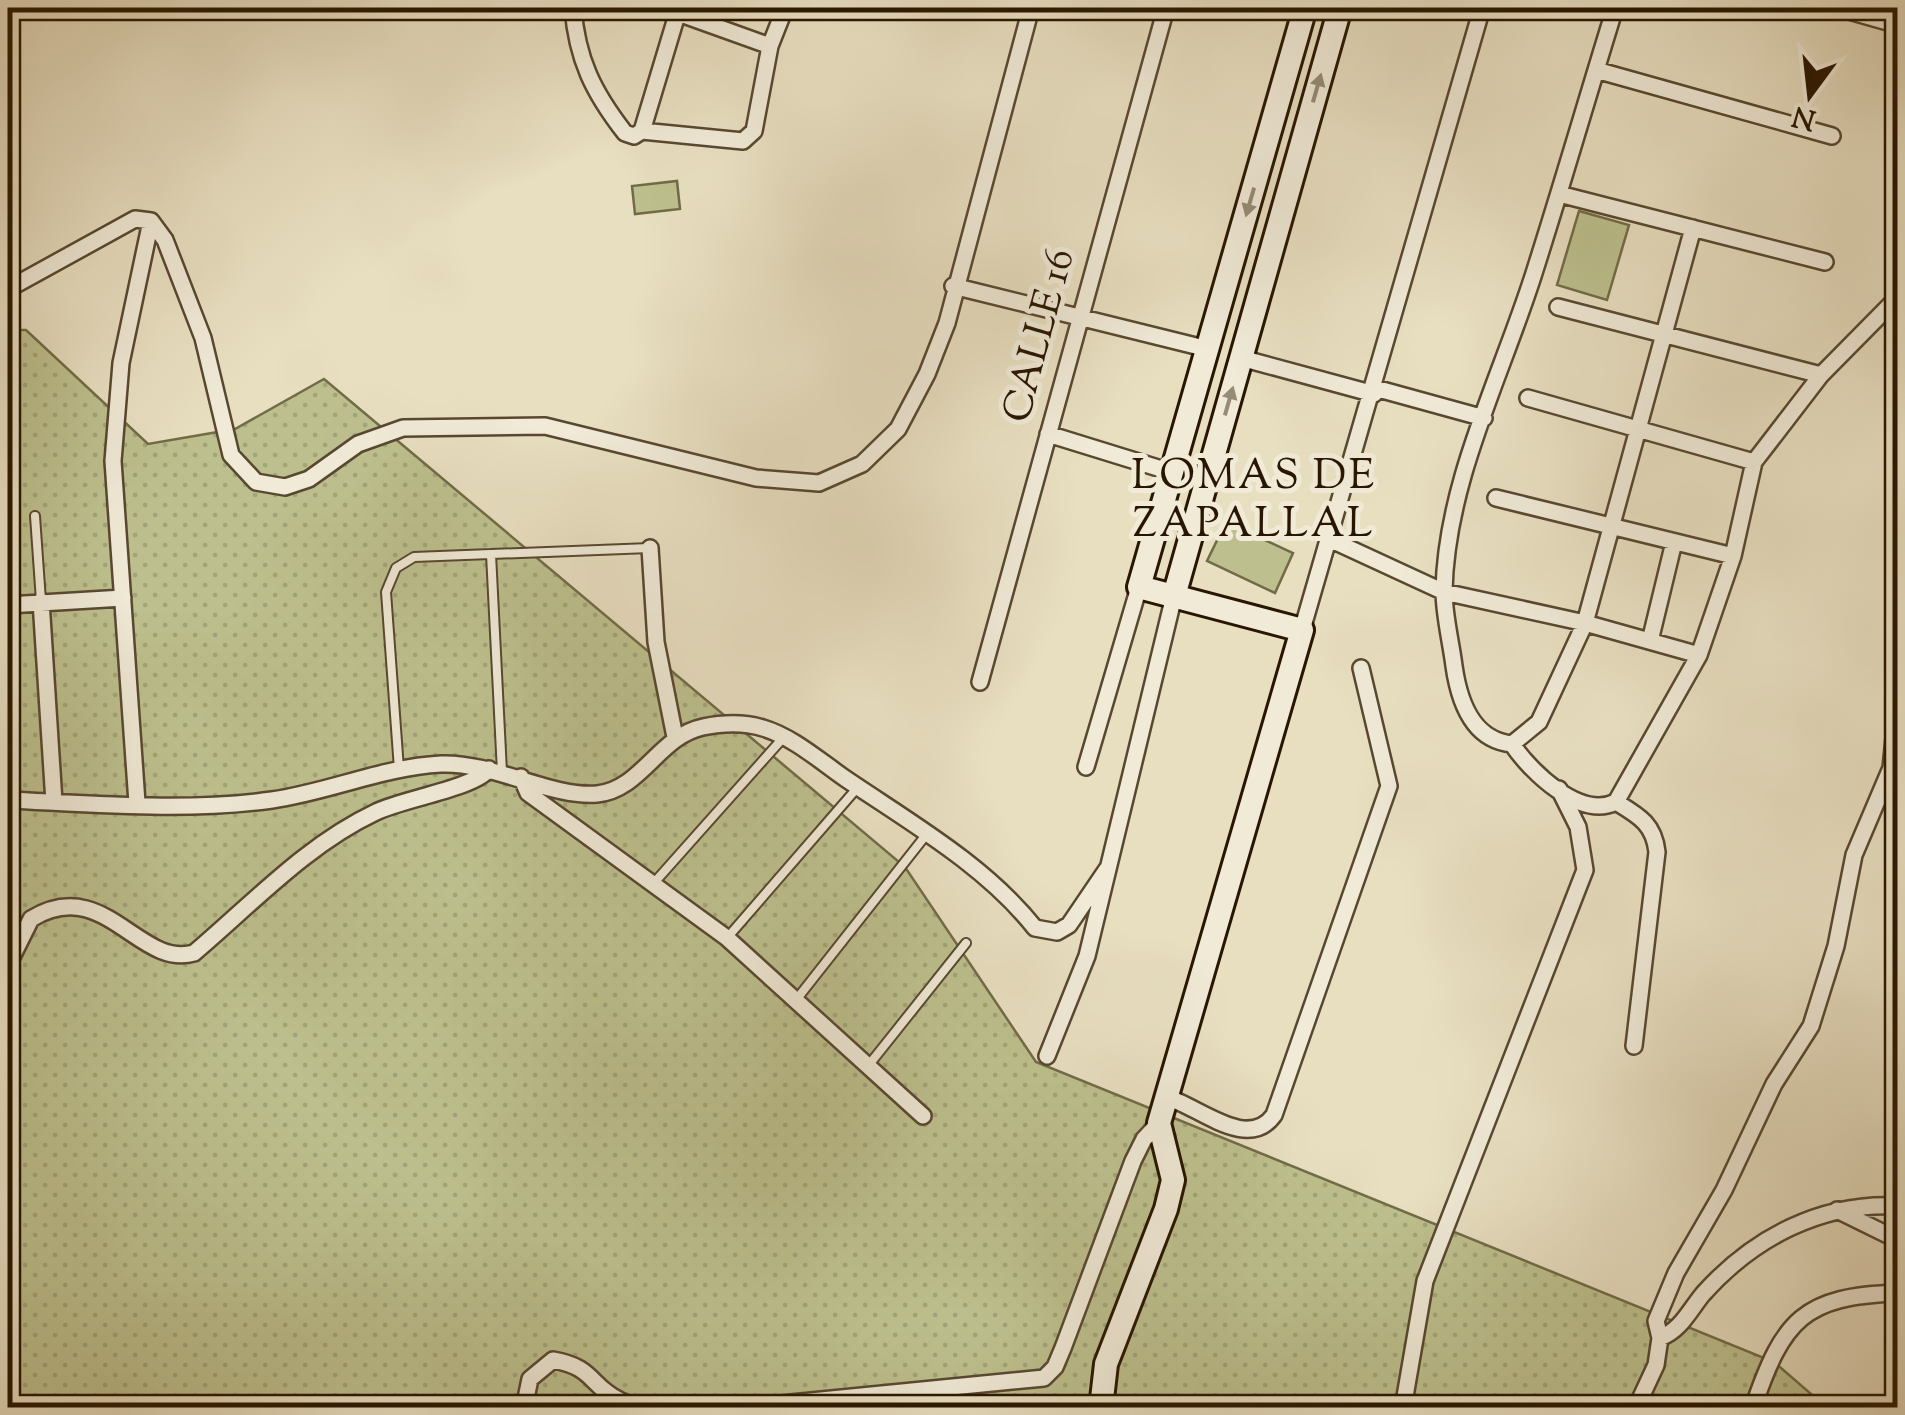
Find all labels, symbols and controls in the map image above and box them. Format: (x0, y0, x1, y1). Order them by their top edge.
north arrow (1760, 45, 1860, 145)
one-way arrow (1310, 72, 1325, 103)
text: N (1788, 94, 1820, 138)
one-way arrow (1241, 187, 1257, 218)
street label: CALLE 16 (991, 243, 1091, 429)
one-way arrow (1221, 385, 1237, 416)
district label: LOMAS DE ZAPALLAL (1131, 448, 1377, 556)

